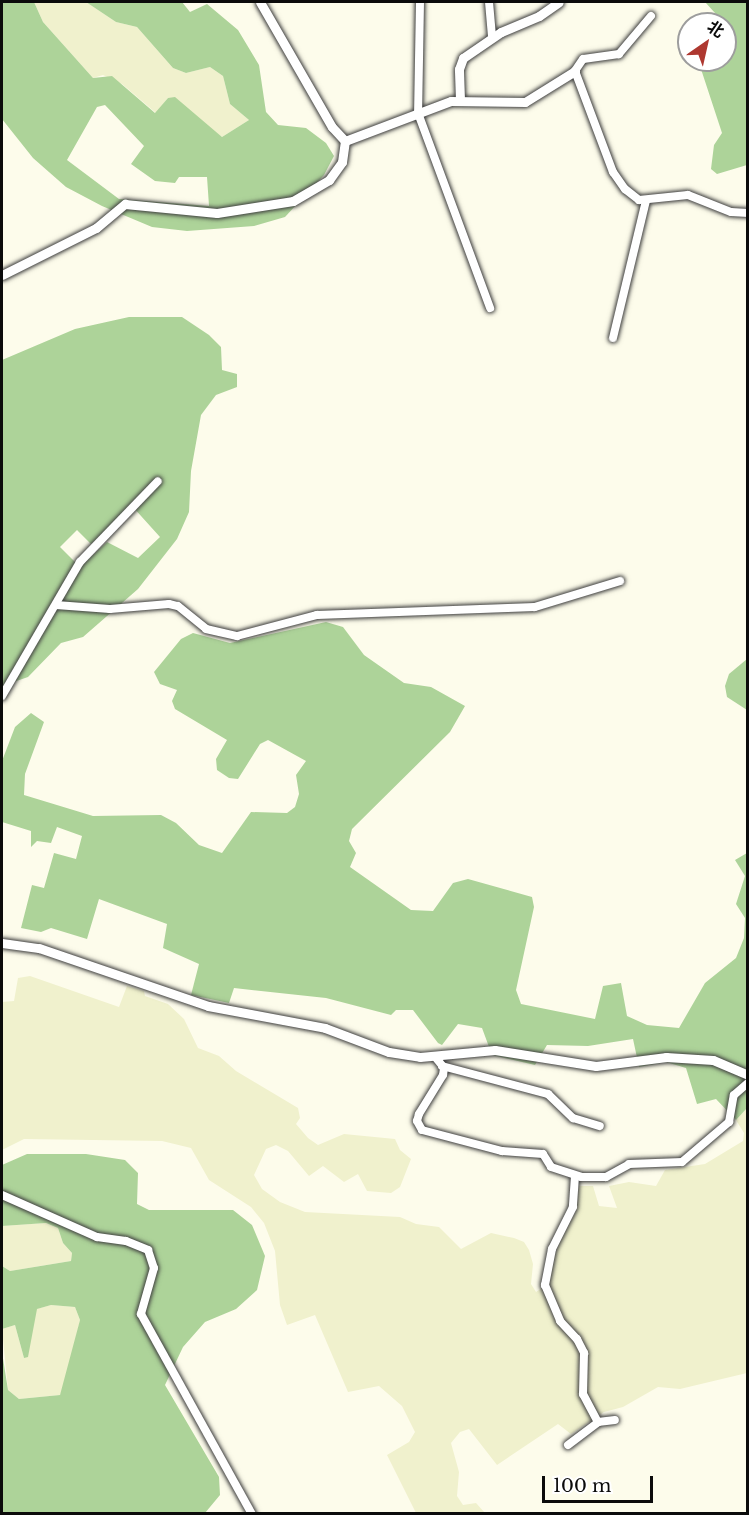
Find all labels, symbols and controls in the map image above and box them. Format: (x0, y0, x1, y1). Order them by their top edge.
north arrow (677, 12, 737, 72)
text: 北 (704, 16, 728, 41)
scale bar (545, 1464, 656, 1502)
text: 100 m (553, 1475, 611, 1497)

